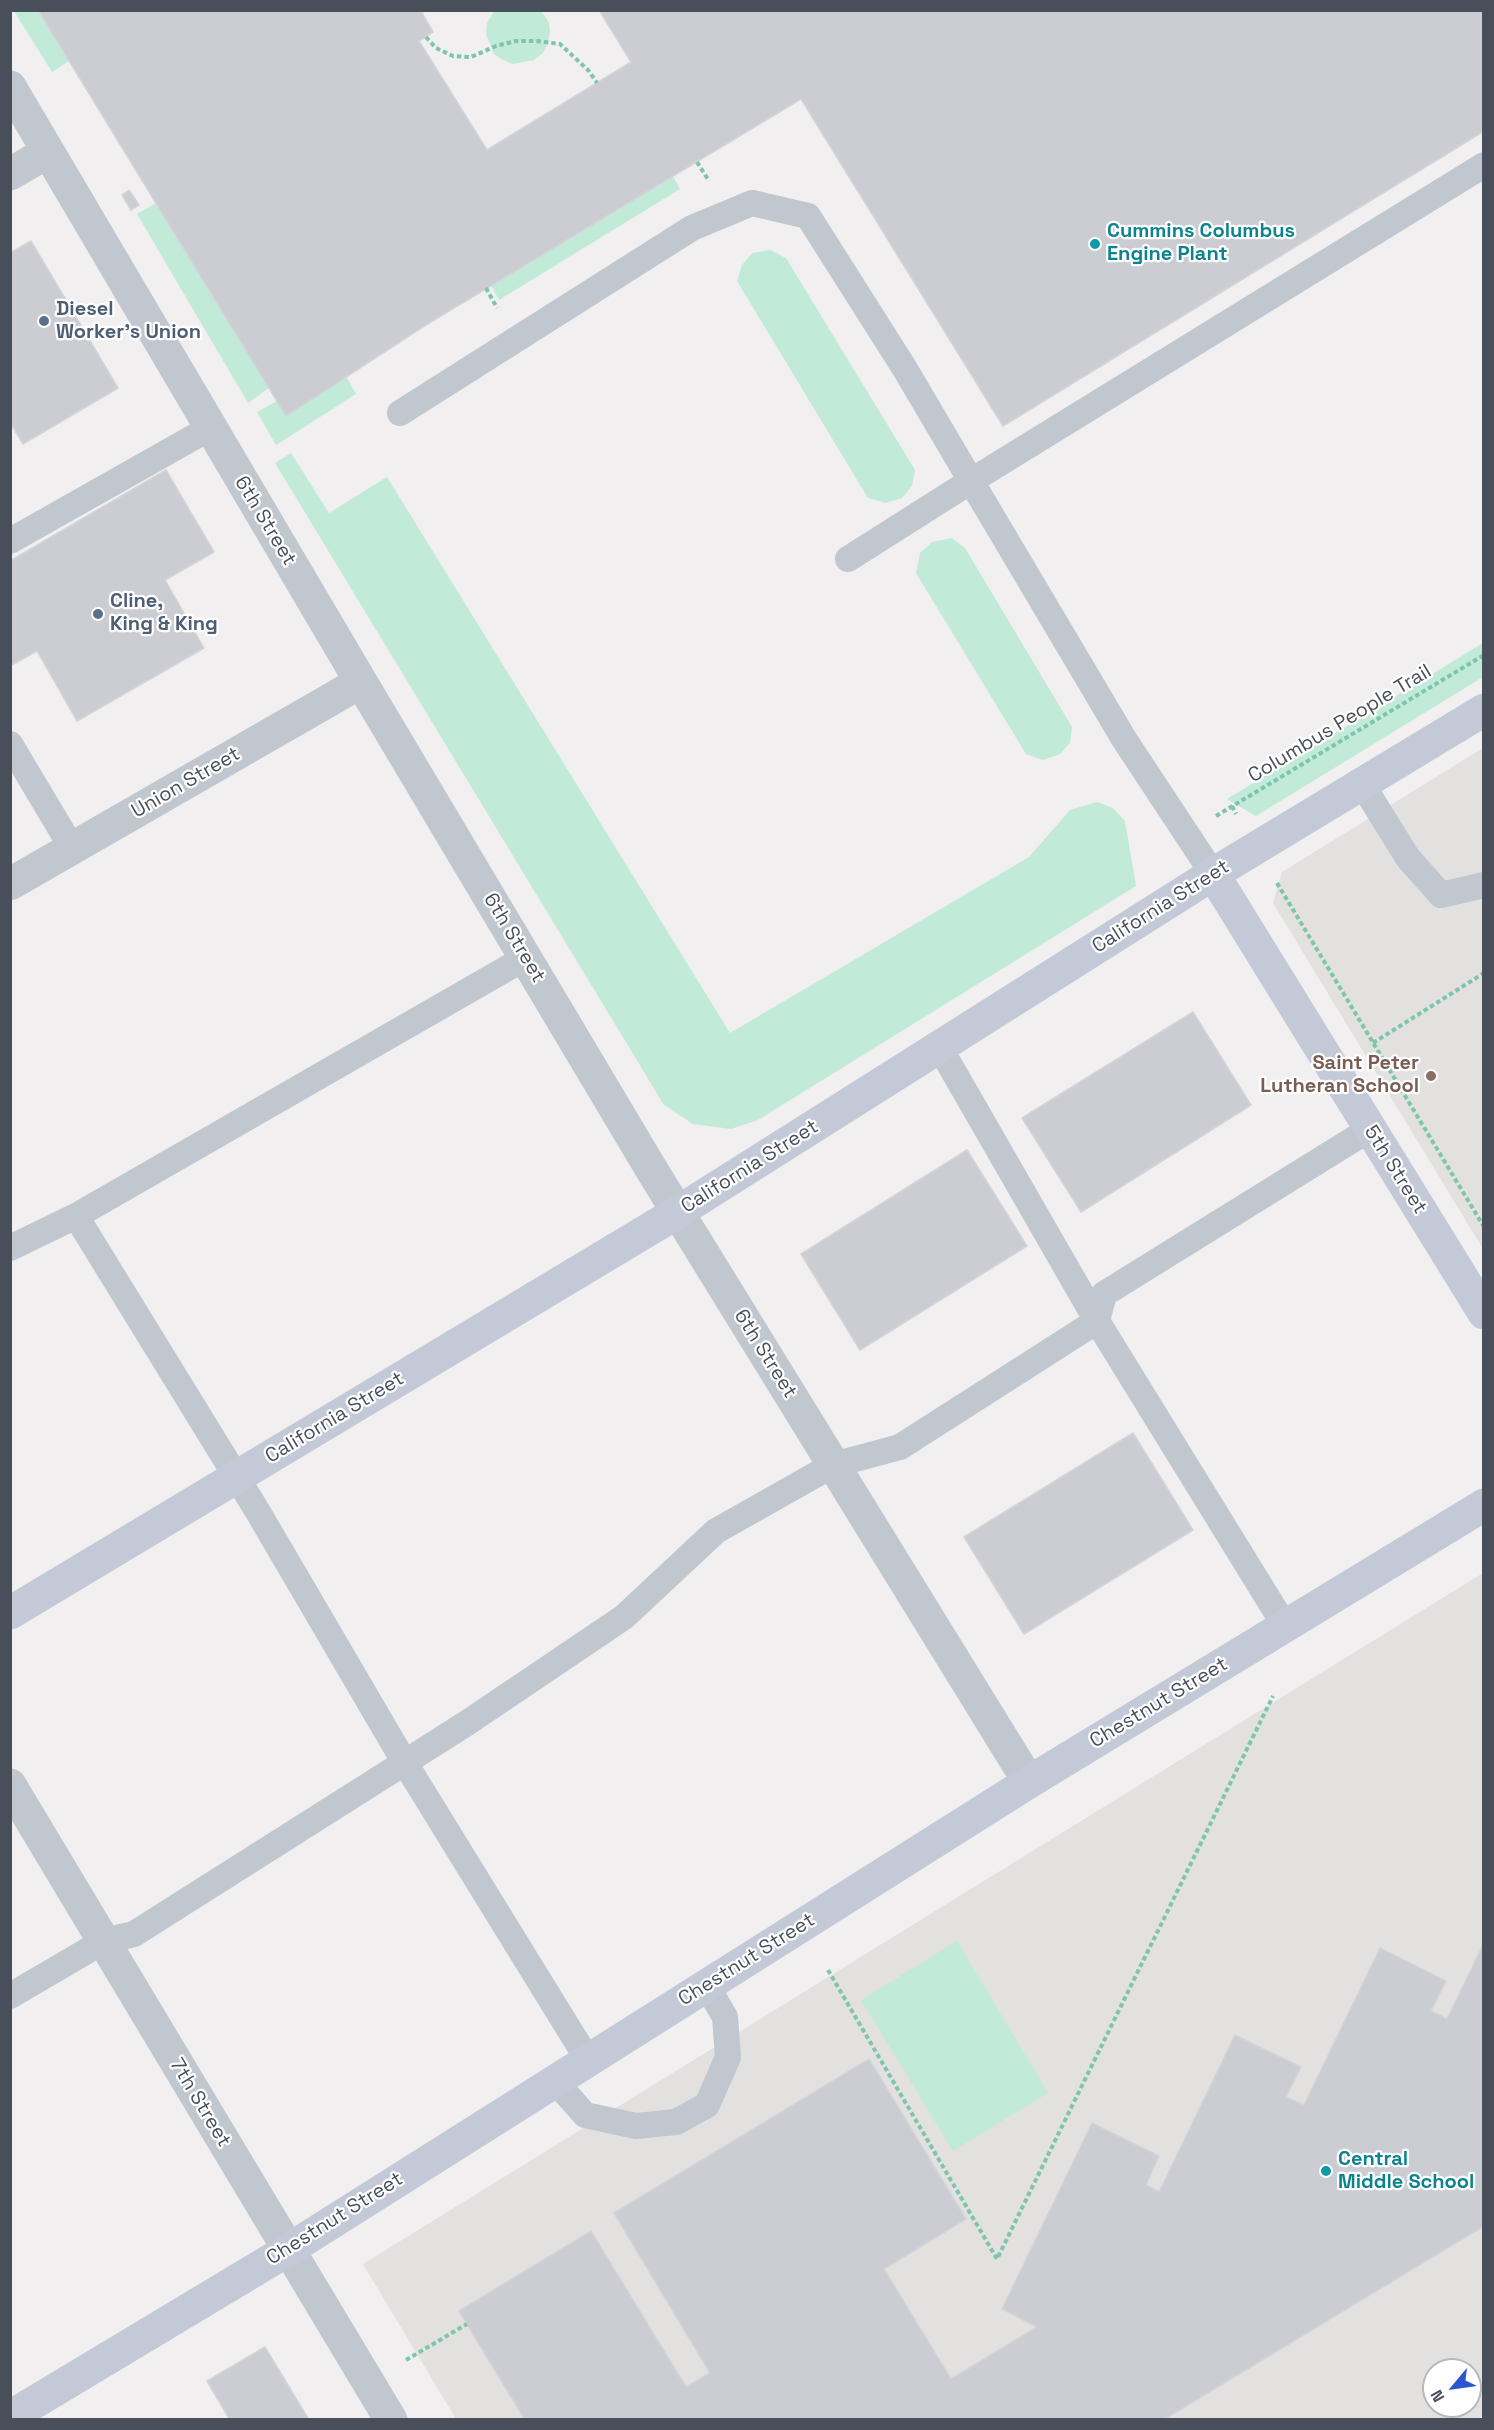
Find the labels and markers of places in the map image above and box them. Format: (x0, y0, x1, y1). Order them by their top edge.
place label: Cummins Columbus Engine Plant (1107, 220, 1295, 267)
marker: Cummins Columbus Engine Plant (1088, 237, 1102, 251)
place label: Diesel Worker's Union (56, 298, 201, 345)
marker: Diesel Worker's Union (37, 314, 51, 328)
place label: Cline, King & King (110, 590, 218, 637)
marker: Cline, King & King (91, 607, 105, 621)
place label: Saint Peter Lutheran School (1260, 1052, 1419, 1099)
marker: Saint Peter Lutheran School (1424, 1069, 1438, 1083)
place label: Central Middle School (1338, 2148, 1474, 2195)
marker: Central Middle School (1319, 2164, 1333, 2178)

